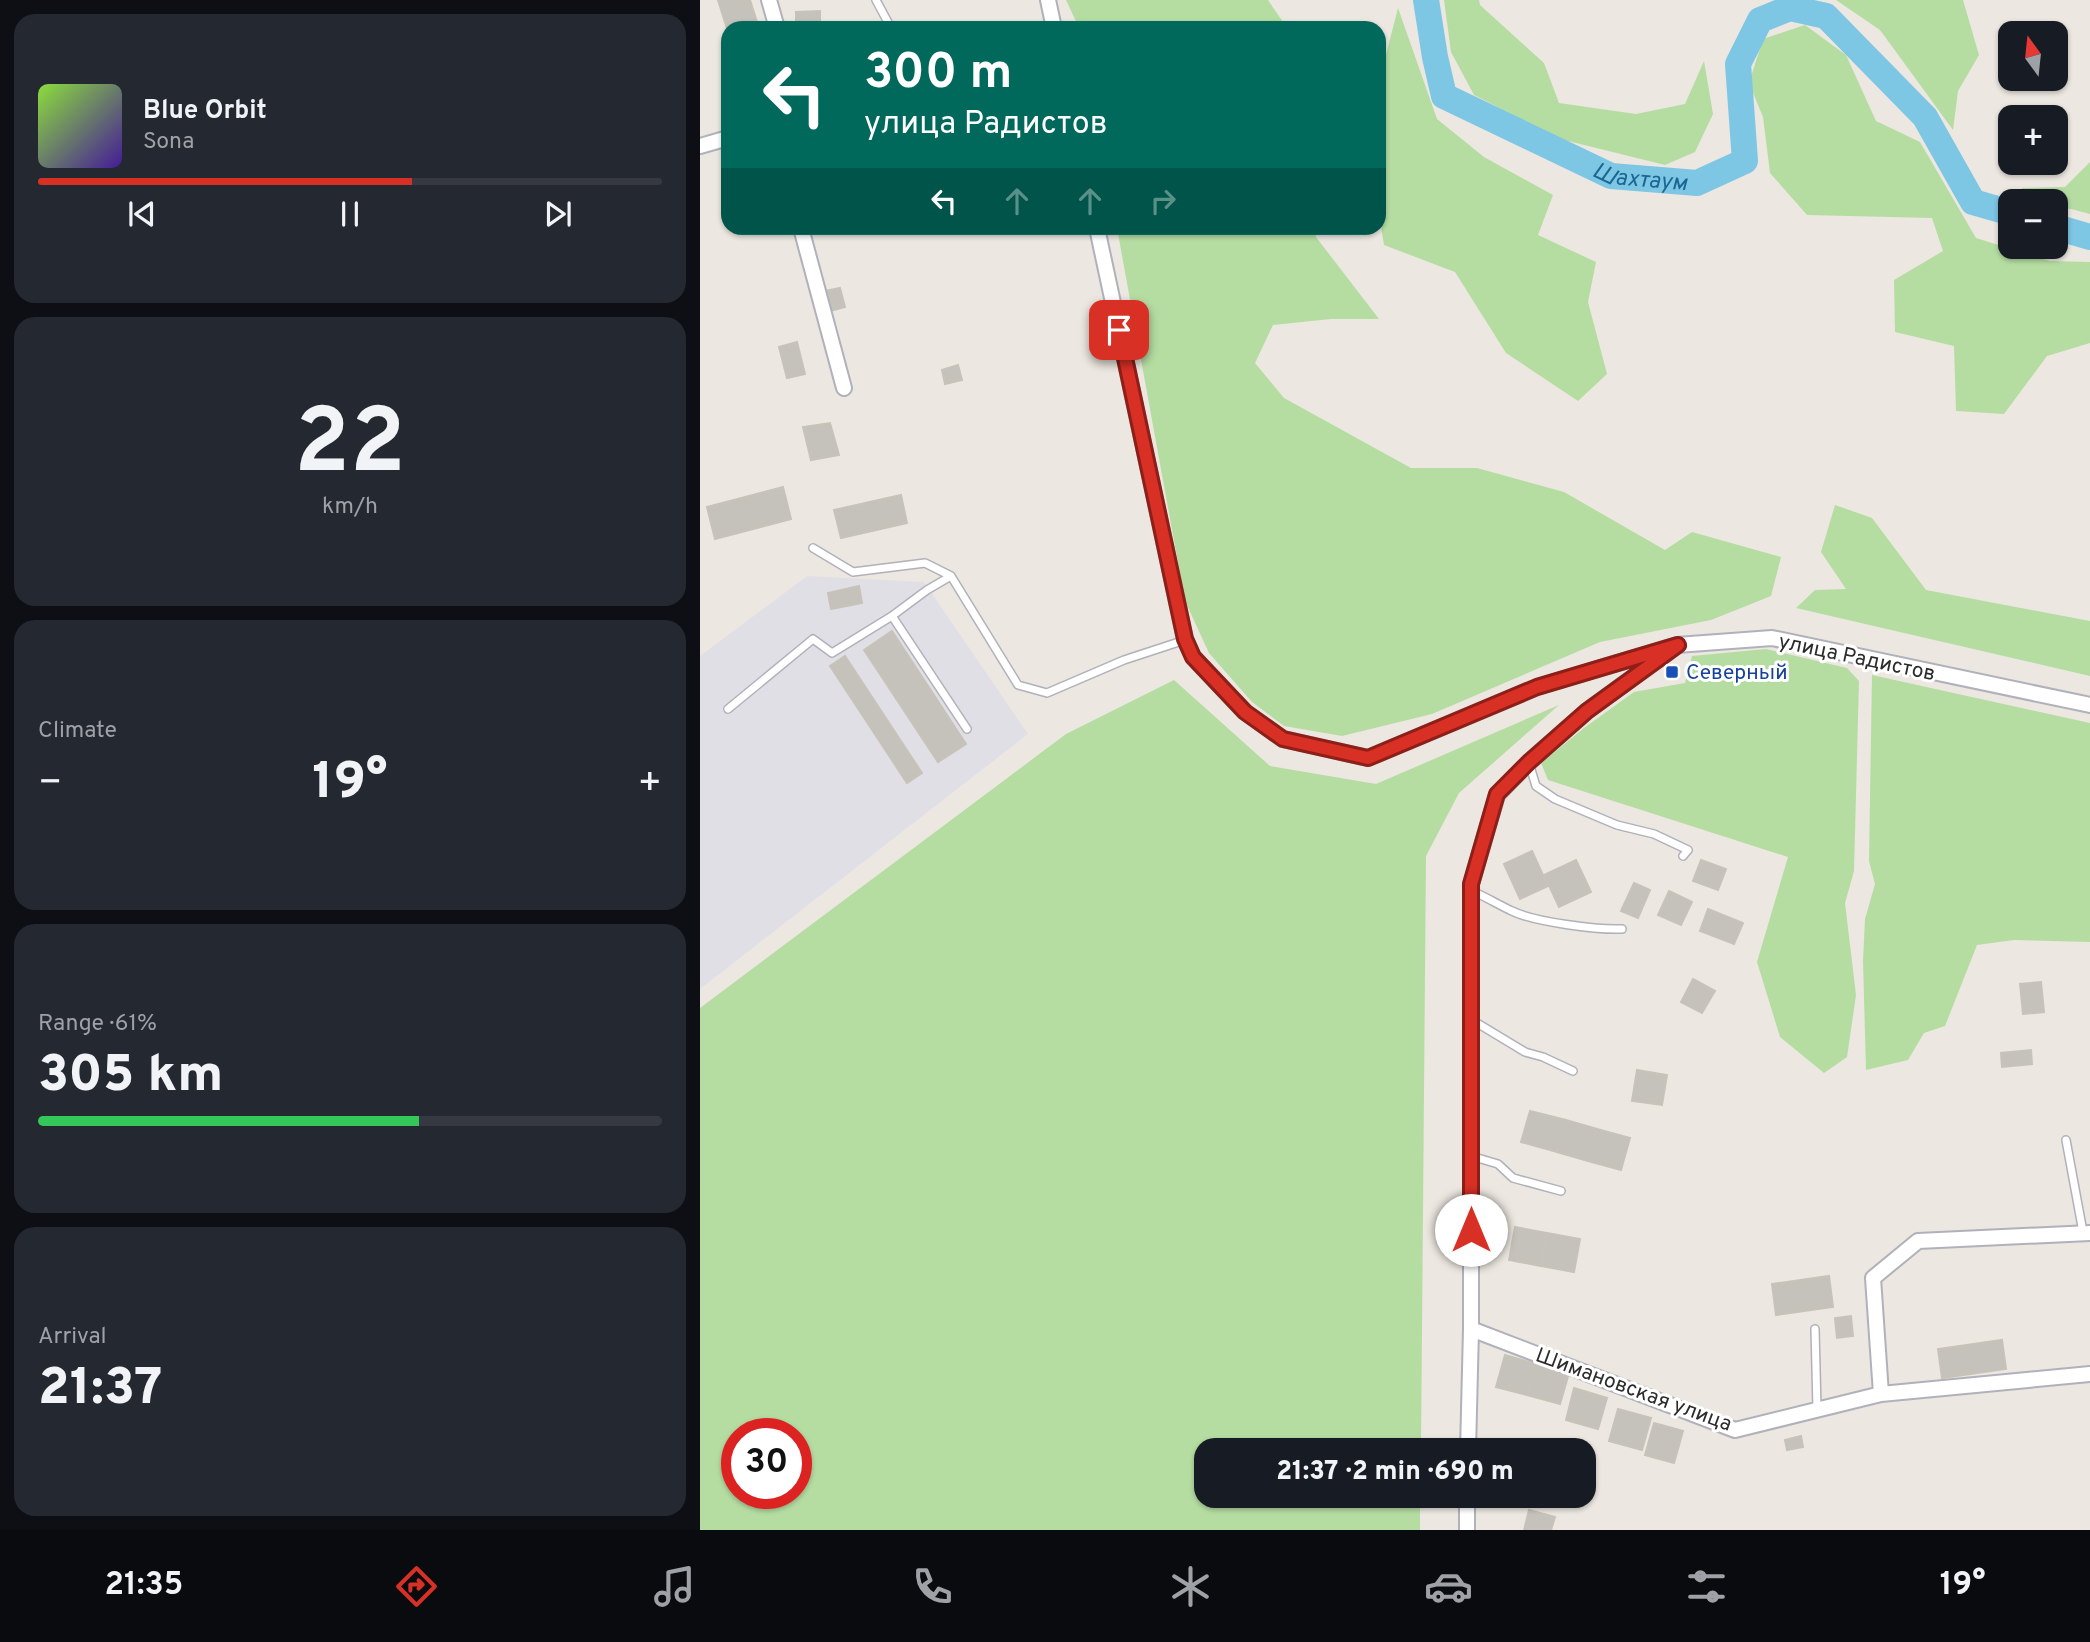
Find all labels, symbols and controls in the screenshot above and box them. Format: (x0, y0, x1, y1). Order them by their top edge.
north arrow (1998, 21, 2068, 91)
map controls (1998, 21, 2068, 259)
text: 300 m (864, 44, 1012, 106)
icon: left (749, 49, 840, 140)
text: Blue Orbit (143, 95, 267, 128)
text: улица Радистов (864, 105, 1108, 145)
button: + (1998, 105, 2068, 175)
text: Sona (143, 128, 194, 157)
water label: Шахтаум (1587, 157, 1689, 199)
icon: left (925, 182, 963, 220)
icon: ahead (998, 182, 1036, 220)
icon: ahead (1071, 182, 1109, 220)
icon: right (1144, 182, 1182, 220)
button: − (1998, 189, 2068, 259)
icon: previous (123, 195, 161, 233)
icon: pause (331, 195, 369, 233)
icon: next (539, 195, 577, 233)
pin (1089, 300, 1149, 360)
icon: arrive (1100, 311, 1138, 349)
text: 22 (294, 390, 406, 505)
text: km/h (322, 493, 378, 522)
street label: улица Радистов (1776, 629, 1938, 688)
place label: Северный (1686, 660, 1788, 687)
marker: Северный (1664, 664, 1680, 680)
text: Climate (38, 717, 117, 746)
text: 19° (312, 751, 388, 817)
text: − (38, 760, 63, 809)
text: + (637, 760, 662, 809)
text: Range · 61% (38, 1010, 157, 1039)
text: 305 km (38, 1044, 223, 1110)
position arrow (1434, 1193, 1508, 1267)
text: Arrival (38, 1323, 107, 1352)
street label: Шимановская улица (1532, 1342, 1735, 1438)
text: 21:37 (38, 1357, 162, 1423)
speed limit sign: 30 (721, 1418, 812, 1509)
text: 21:37 · 2 min · 690 m (1276, 1456, 1514, 1489)
icon: directions (392, 1562, 441, 1611)
icon: music (650, 1562, 699, 1611)
icon: phone (908, 1562, 957, 1611)
icon: climate (1166, 1562, 1215, 1611)
icon: car (1424, 1562, 1473, 1611)
icon: filters (1682, 1562, 1731, 1611)
text: 21:35 (104, 1566, 183, 1606)
text: 19° (1940, 1566, 1985, 1606)

